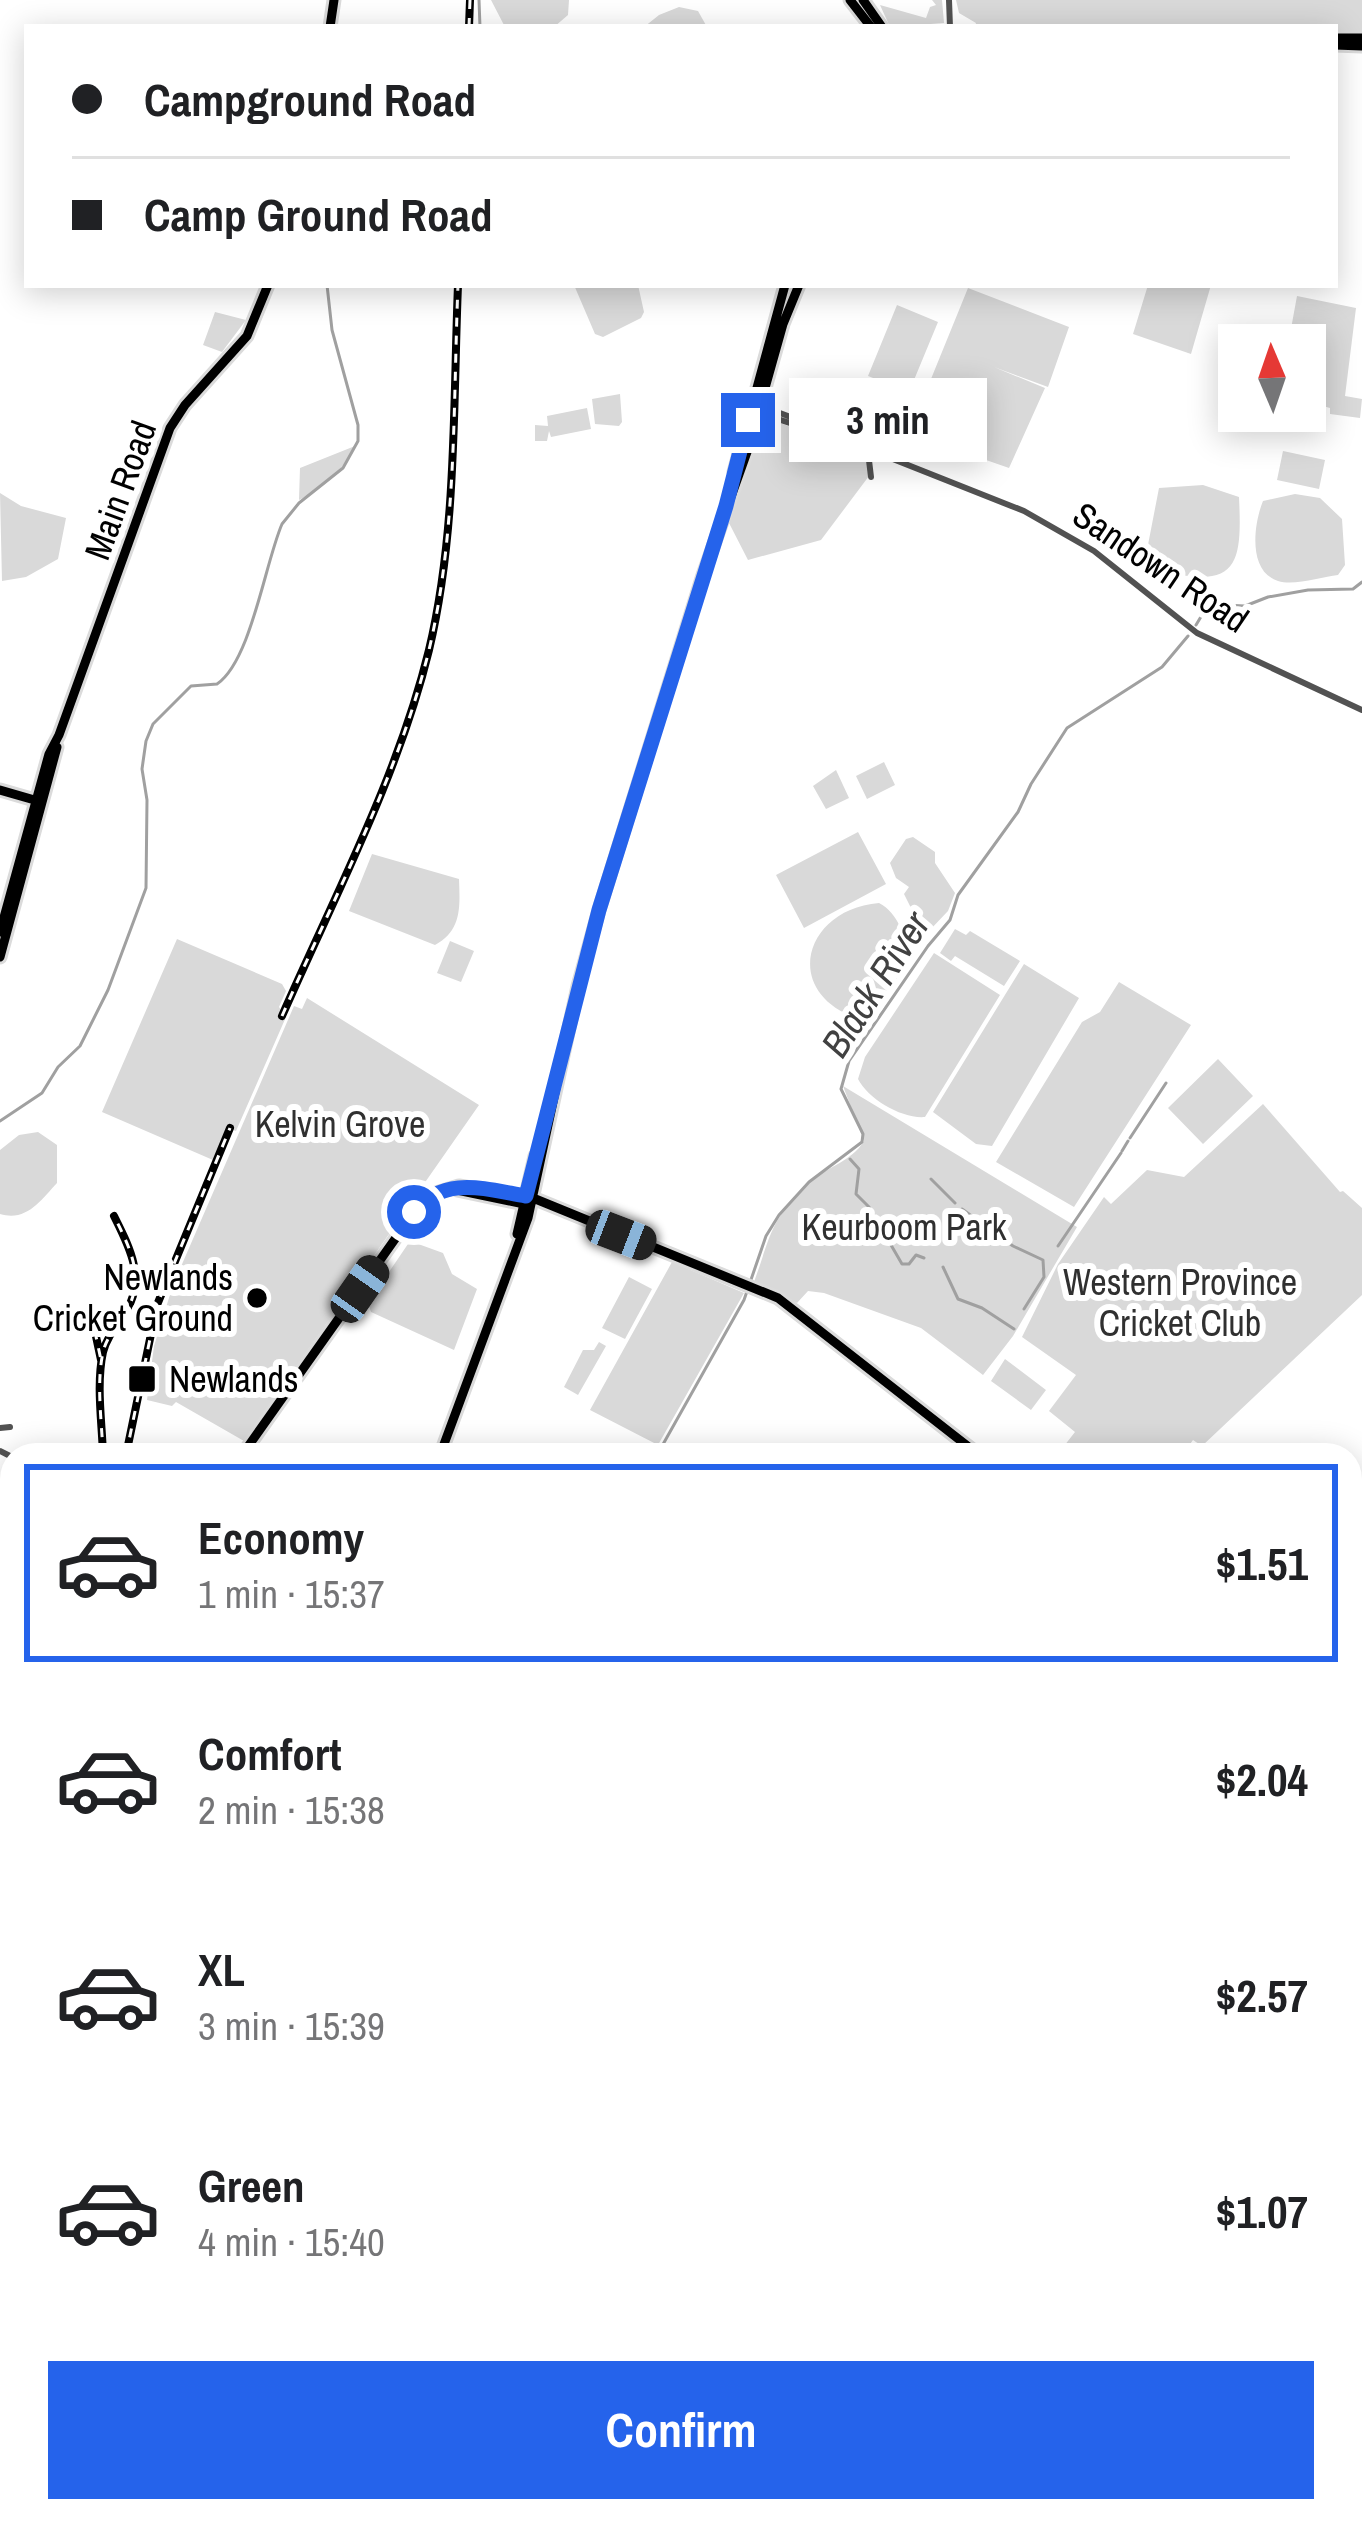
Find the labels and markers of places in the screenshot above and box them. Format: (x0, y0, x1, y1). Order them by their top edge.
place label: Newlands Cricket Ground (33, 1253, 233, 1342)
marker: Newlands Cricket Ground (244, 1285, 270, 1311)
place label: Newlands (169, 1355, 299, 1403)
marker: Newlands (126, 1363, 158, 1395)

